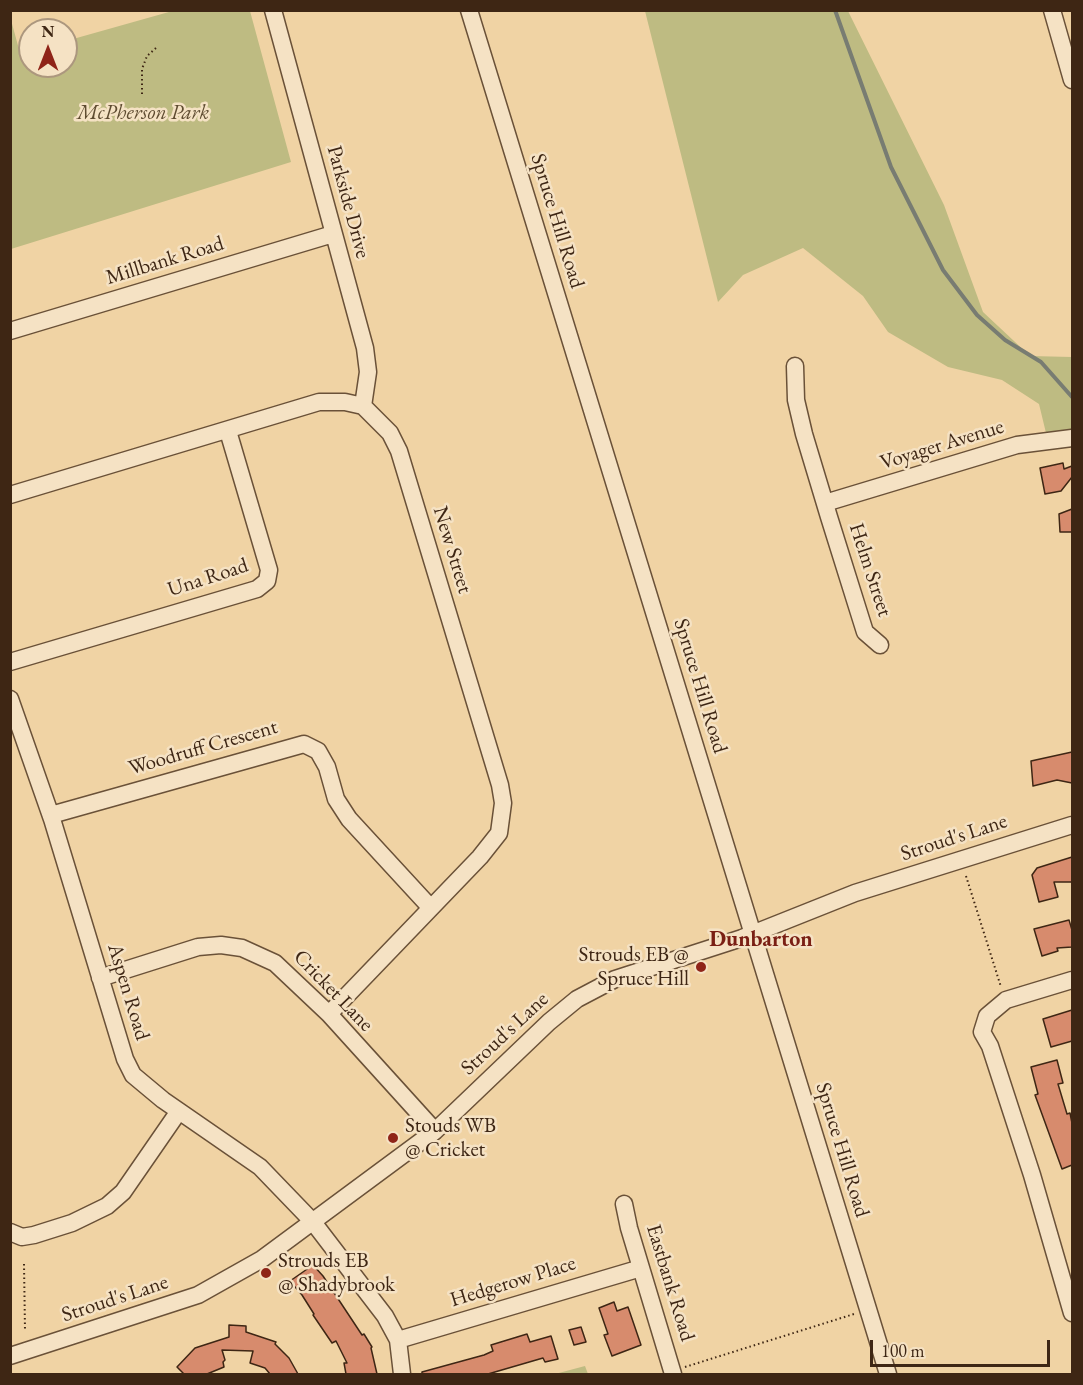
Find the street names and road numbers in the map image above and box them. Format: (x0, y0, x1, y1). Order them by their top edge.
street label: Parkside Drive (321, 143, 375, 261)
street label: Spruce Hill Road (525, 151, 589, 291)
street label: Millbank Road (103, 231, 227, 291)
street label: Voyager Avenue (877, 414, 1007, 476)
street label: New Street (427, 504, 477, 596)
street label: Helm Street (843, 520, 897, 620)
street label: Una Road (165, 553, 251, 603)
street label: Spruce Hill Road (668, 616, 732, 756)
street label: Woodruff Crescent (126, 715, 280, 781)
street label: Stroud's Lane (898, 809, 1010, 867)
street label: Aspen Road (101, 941, 155, 1043)
street label: Cricket Lane (288, 945, 378, 1037)
street label: Stroud's Lane (456, 987, 554, 1081)
street label: Spruce Hill Road (810, 1080, 874, 1220)
street label: Eastbank Road (640, 1221, 700, 1345)
street label: Hedgerow Place (447, 1251, 579, 1313)
street label: Stroud's Lane (59, 1270, 171, 1328)

